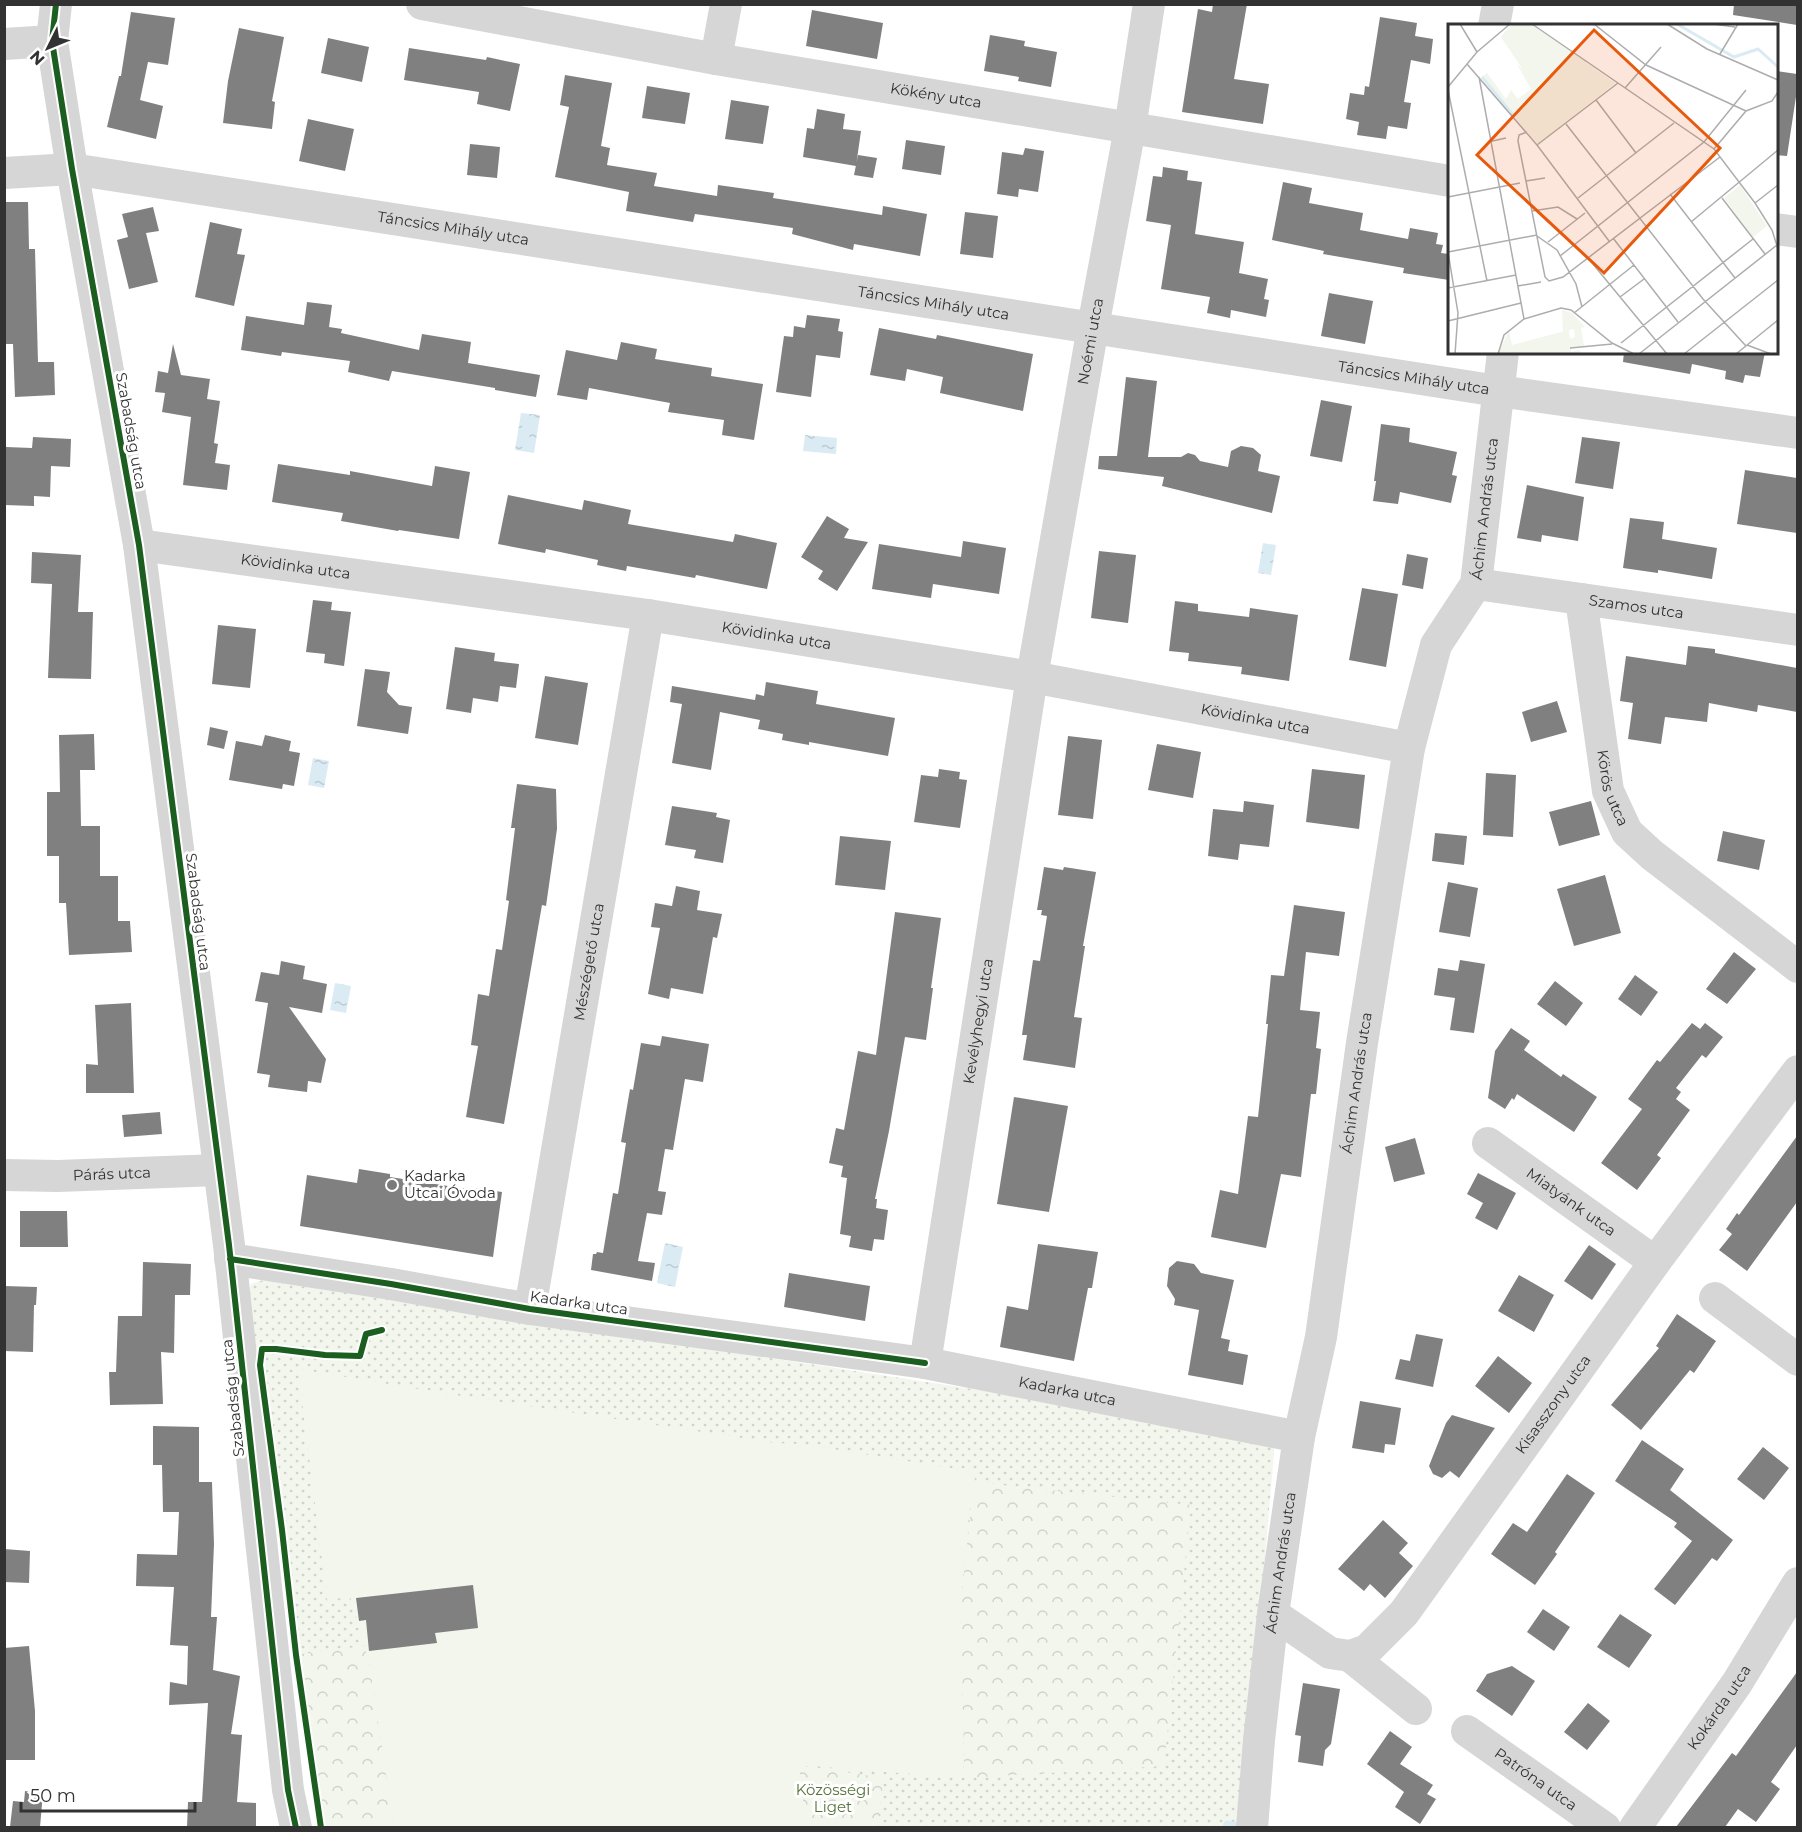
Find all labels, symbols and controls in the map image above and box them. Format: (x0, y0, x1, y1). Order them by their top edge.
north arrow (18, 18, 78, 78)
inset map (1448, 24, 1778, 354)
text: N (26, 47, 49, 69)
street label: Kökény utca (889, 78, 983, 112)
street label: Táncsics Mihály utca (376, 207, 531, 249)
street label: Táncsics Mihály utca (856, 281, 1011, 324)
street label: Noémi utca (1073, 296, 1107, 386)
street label: Táncsics Mihály utca (1337, 356, 1491, 399)
street label: Szabadság utca (112, 371, 151, 491)
street label: Áchim András utca (1467, 437, 1502, 581)
street label: Kövidinka utca (239, 549, 352, 583)
street label: Szamos utca (1588, 590, 1685, 623)
street label: Kövidinka utca (720, 617, 833, 653)
street label: Kövidinka utca (1199, 699, 1312, 738)
street label: Körös utca (1593, 748, 1633, 829)
street label: Szabadság utca (182, 852, 215, 972)
street label: Mészégető utca (569, 902, 608, 1022)
street label: Kevélyhegyi utca (959, 957, 997, 1085)
street label: Áchim András utca (1337, 1011, 1376, 1155)
street label: Párás utca (73, 1163, 151, 1184)
street label: Miatyánk utca (1523, 1163, 1620, 1240)
place label: Kadarka Utcai Óvoda (404, 1166, 496, 1202)
marker: Kadarka Utcai Óvoda (385, 1178, 399, 1192)
street label: Kadarka utca (529, 1286, 629, 1319)
street label: Szabadság utca (217, 1338, 248, 1458)
street label: Kisasszony utca (1511, 1351, 1595, 1458)
street label: Kadarka utca (1017, 1372, 1118, 1410)
street label: Áchim András utca (1261, 1490, 1300, 1634)
street label: Kokárda utca (1683, 1661, 1755, 1754)
street label: Patróna utca (1491, 1743, 1581, 1815)
scale bar (21, 1775, 195, 1813)
park label: Közösségi Liget (796, 1780, 870, 1816)
text: 50 m (30, 1785, 76, 1807)

